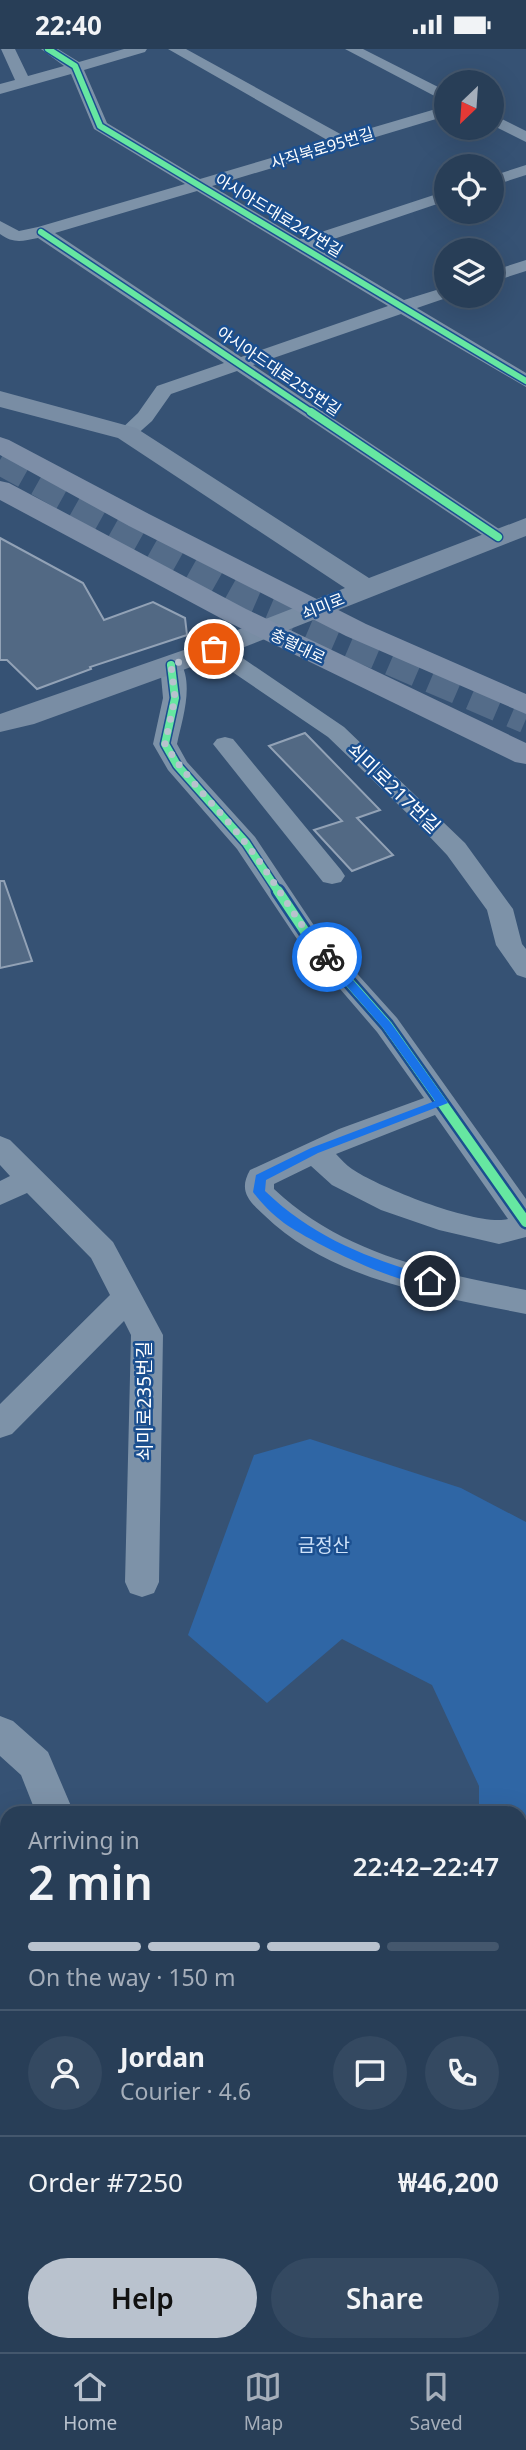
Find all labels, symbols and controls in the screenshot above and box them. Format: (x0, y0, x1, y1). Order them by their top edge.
text: 22:40 (35, 7, 102, 43)
north arrow (434, 70, 504, 140)
map controls (434, 70, 504, 308)
street label: 사직북로95번길 (268, 122, 376, 174)
button: locate (434, 154, 504, 224)
street label: 아시아드대로247번길 (211, 168, 347, 262)
button: layers (434, 238, 504, 308)
street label: 아시아드대로255번길 (213, 321, 345, 421)
street label: 쇠미로 (298, 587, 348, 624)
pin (184, 619, 244, 679)
street label: 충렬대로 (267, 623, 330, 669)
icon: bag (195, 630, 233, 668)
street label: 쇠미로217번길 (342, 737, 446, 839)
courier (292, 922, 362, 992)
icon: bike (308, 938, 346, 976)
pin (400, 1251, 460, 1311)
icon: home (411, 1262, 449, 1300)
street label: 쇠미로235번길 (131, 1341, 157, 1461)
park label: 금정산 (298, 1532, 350, 1558)
text: Arriving in (28, 1824, 140, 1856)
text: 22:42–22:47 (353, 1848, 499, 1884)
text: 2 min (28, 1851, 153, 1913)
text: On the way · 150 m (28, 1961, 235, 1993)
button: person (28, 2036, 102, 2110)
button: chat (333, 2036, 407, 2110)
button: phone (425, 2036, 499, 2110)
text: Jordan (120, 2039, 205, 2075)
text: Courier · 4.6 (120, 2075, 251, 2107)
text: Order #7250 (28, 2164, 183, 2200)
text: ₩46,200 (398, 2164, 499, 2200)
button: Help (28, 2258, 257, 2338)
button: Share (271, 2258, 499, 2338)
tab: Home (63, 2368, 117, 2436)
tab: Map (244, 2368, 283, 2436)
tab: Saved (410, 2368, 463, 2436)

